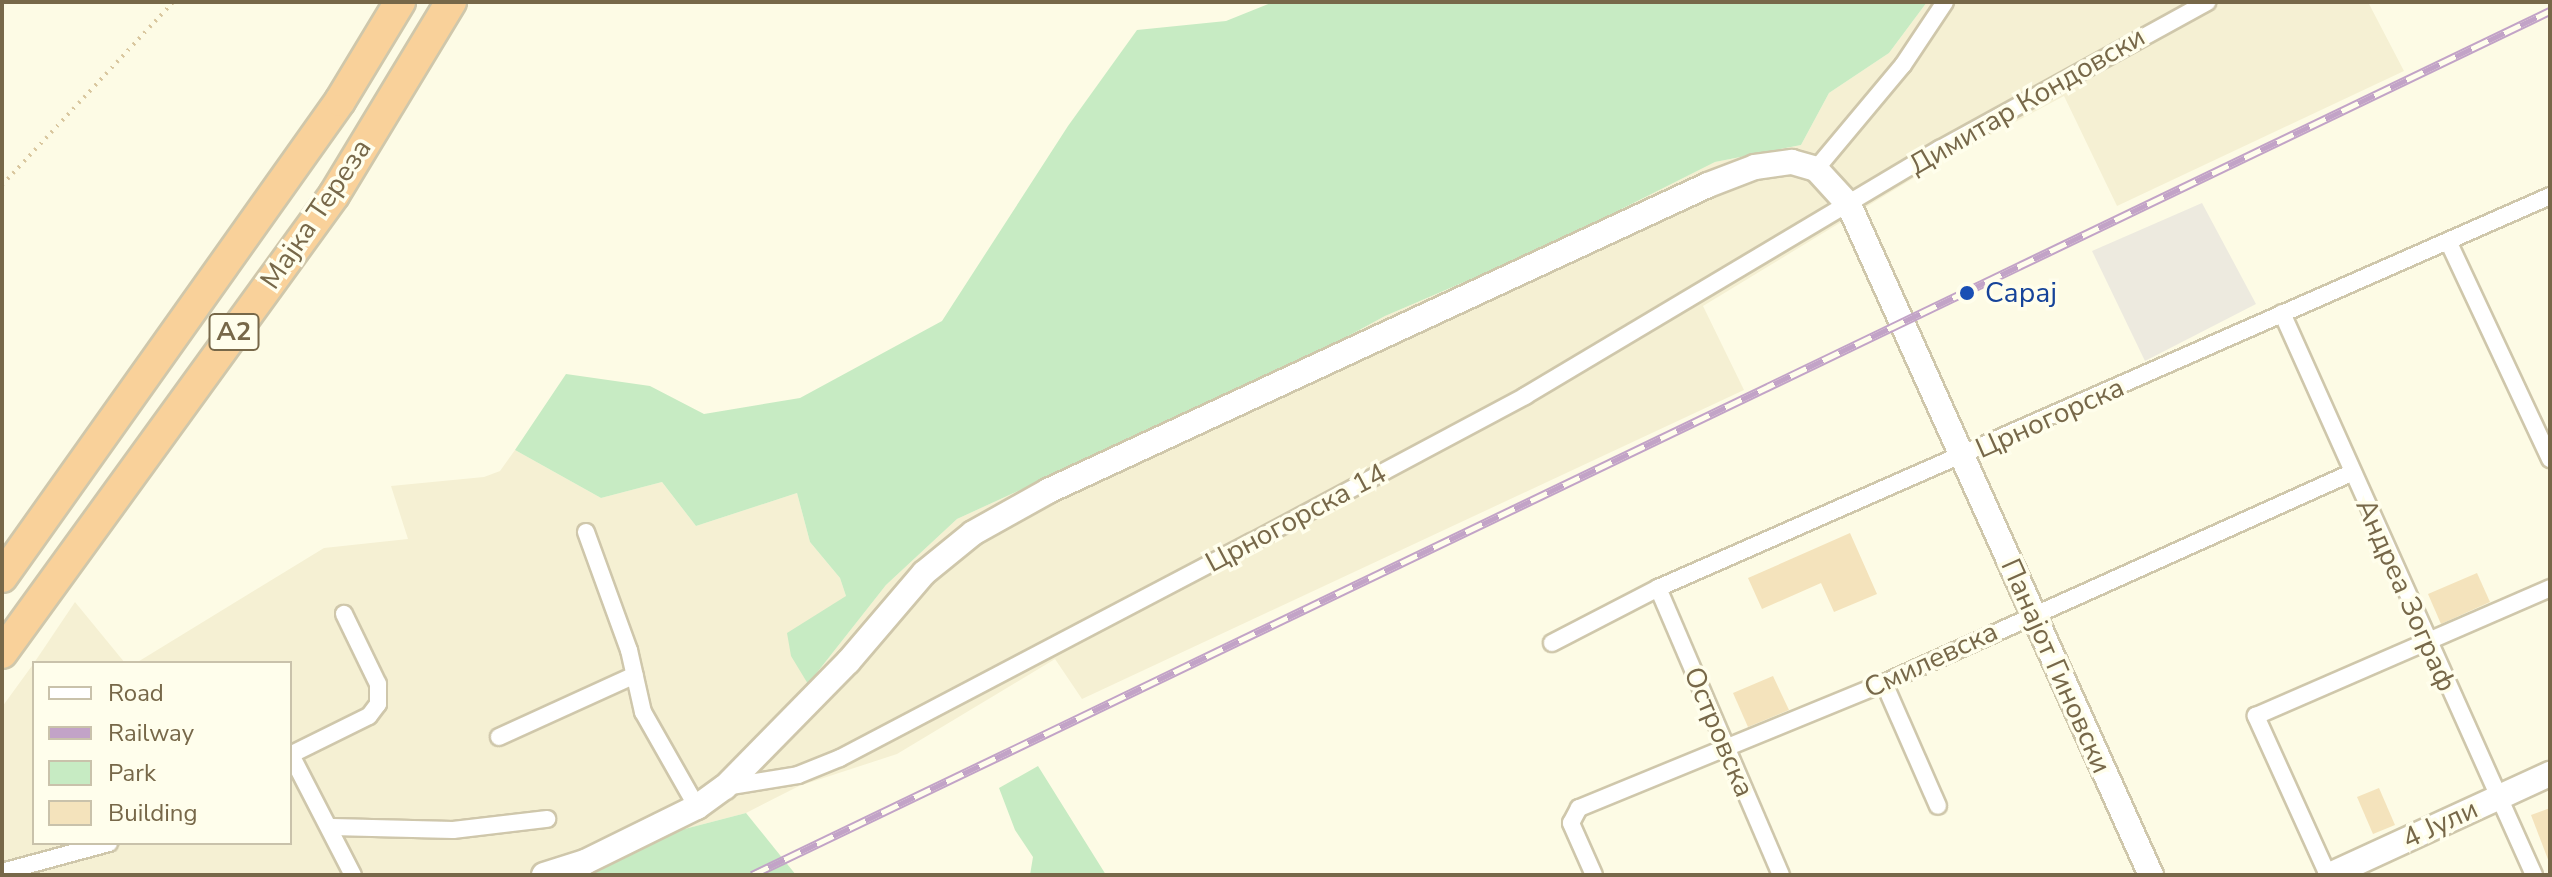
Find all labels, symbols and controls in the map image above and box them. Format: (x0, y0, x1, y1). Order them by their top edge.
street label: Димитар Кондовски (1903, 20, 2151, 182)
street label: Мајка Тереза (254, 133, 378, 295)
place label: Сарај (1985, 276, 2057, 310)
marker: Сарај (1956, 282, 1978, 304)
road number: A2 (208, 310, 260, 354)
street label: Црногорска (1971, 370, 2129, 466)
street label: Црногорска 14 (1200, 456, 1392, 580)
street label: Андреа Зограф (2348, 493, 2464, 697)
street label: Панајот Гиновски (1994, 553, 2118, 779)
street label: Смилевска (1859, 614, 2003, 706)
legend (32, 661, 292, 845)
street label: Островска (1677, 662, 1761, 802)
text: Road (108, 677, 164, 709)
text: Railway (108, 717, 194, 749)
text: Park (108, 757, 156, 789)
street label: 4 Јули (2397, 792, 2483, 856)
text: Building (108, 797, 198, 829)

